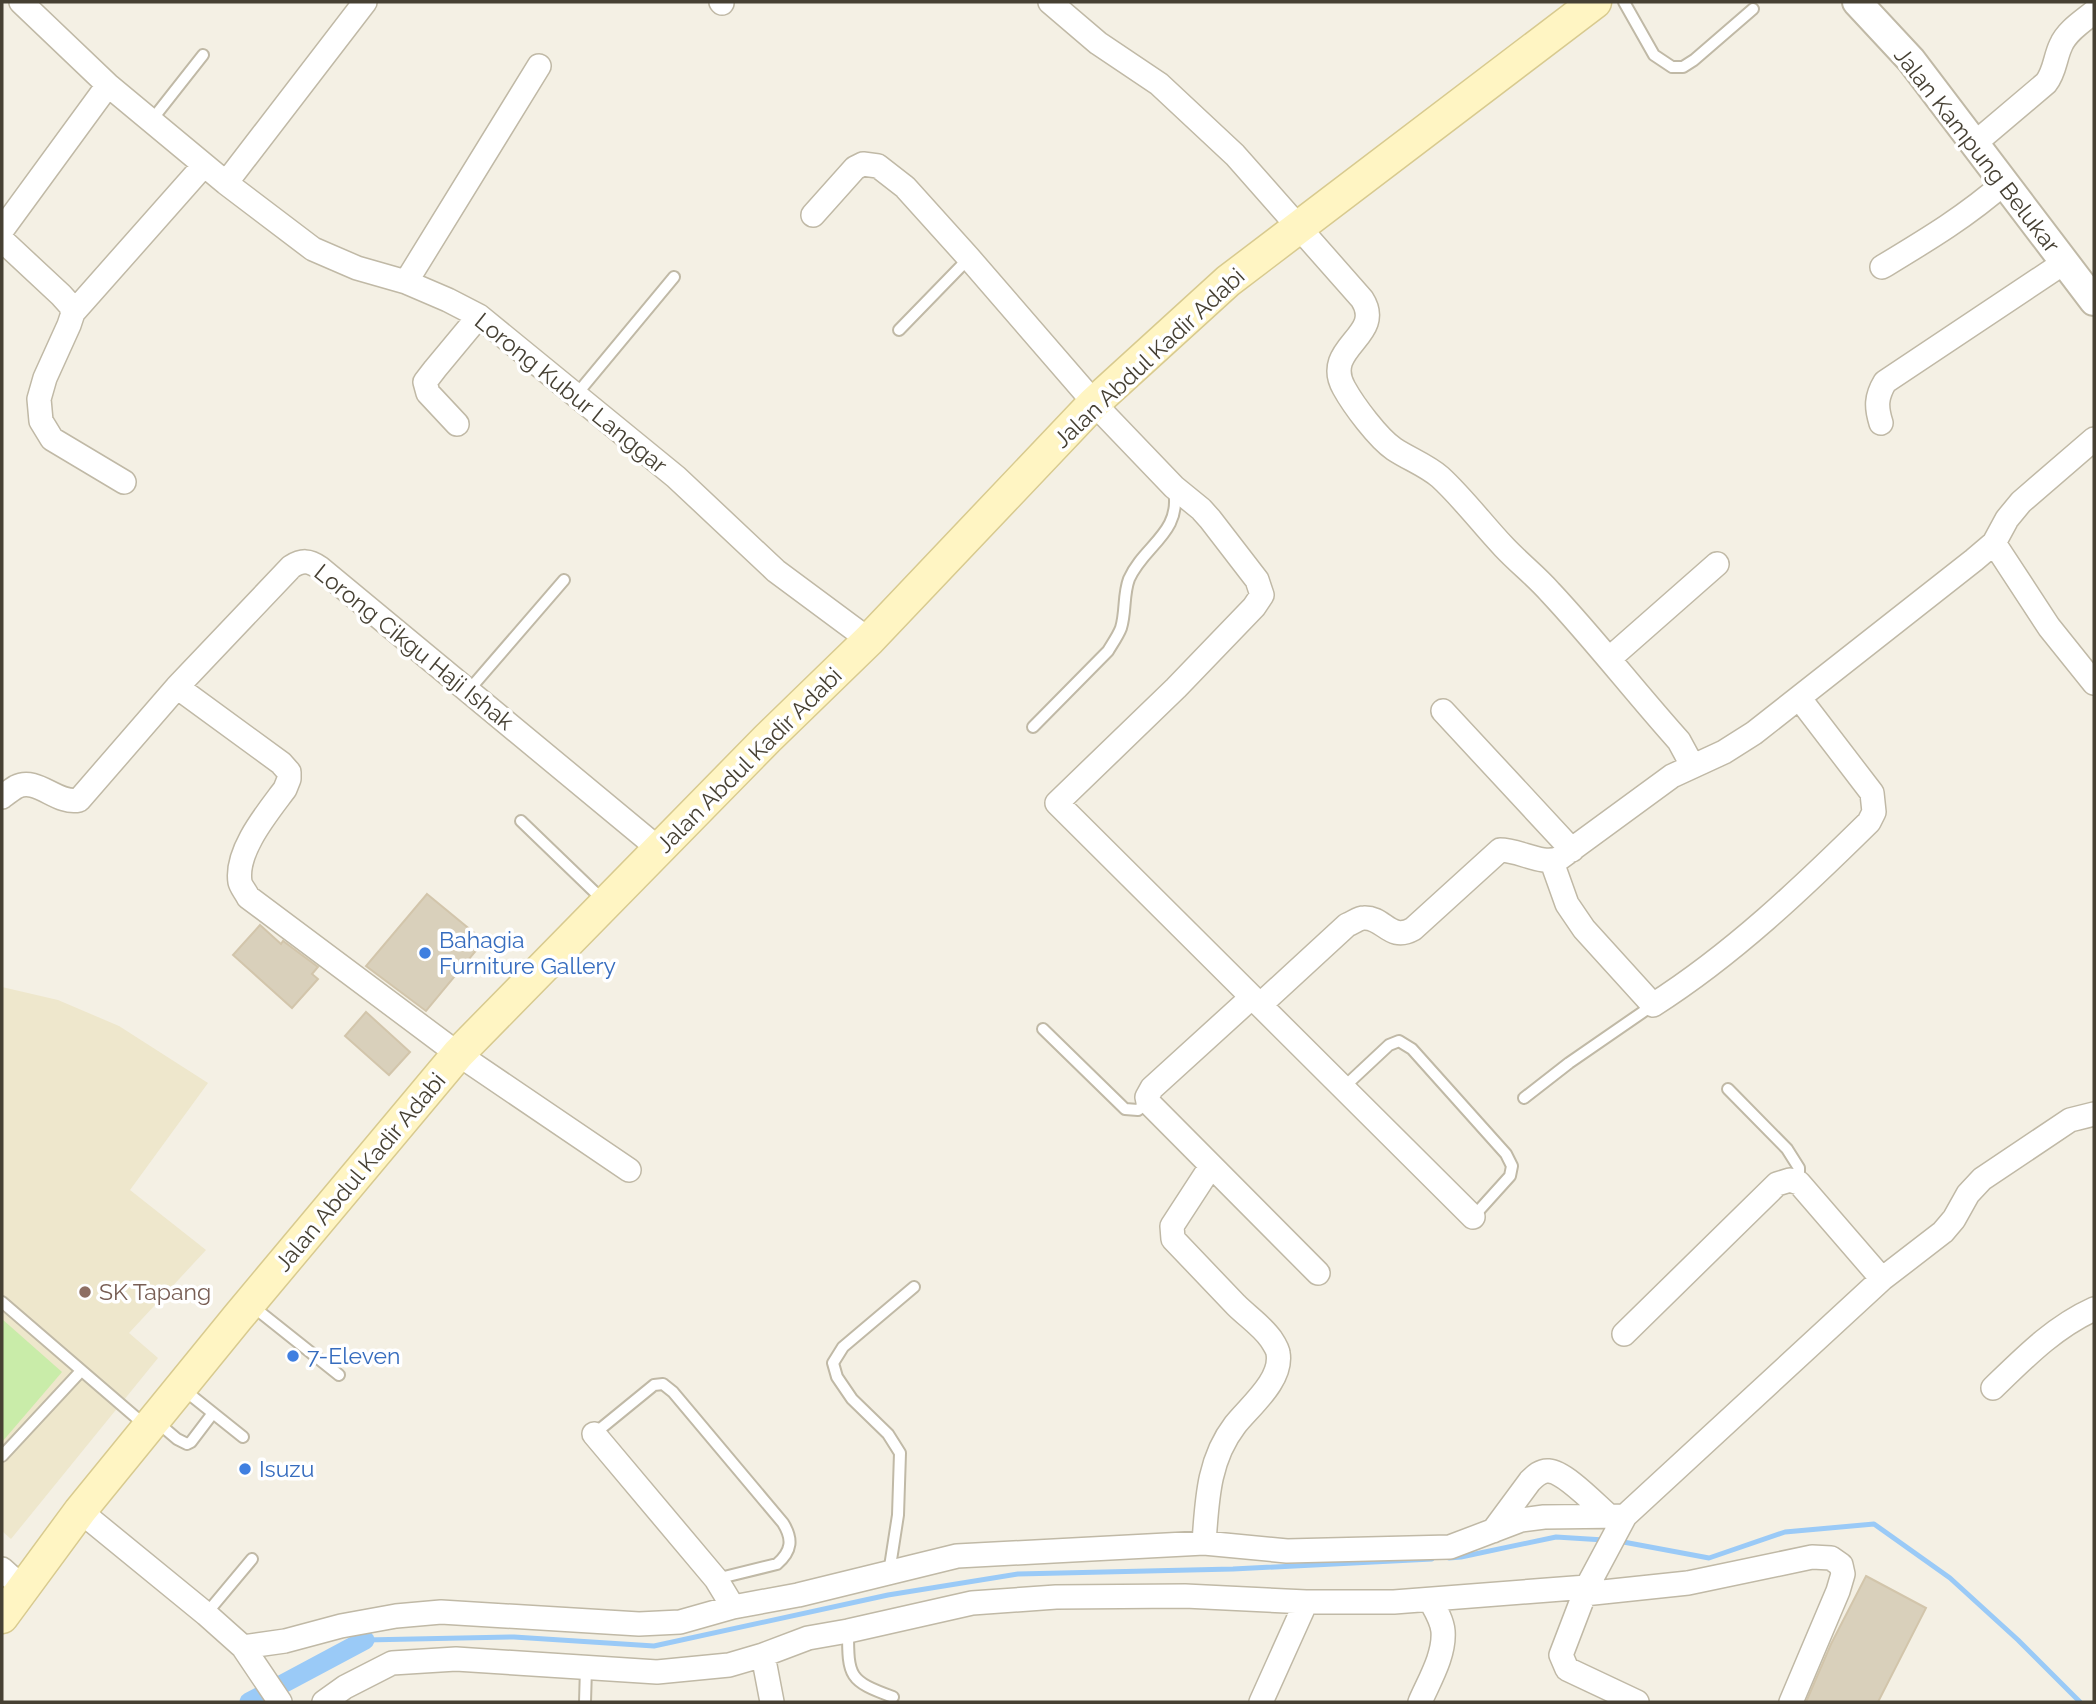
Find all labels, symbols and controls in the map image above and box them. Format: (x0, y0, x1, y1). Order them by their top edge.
street label: Jalan Kampung Belukar (1889, 42, 2066, 258)
street label: Jalan Abdul Kadir Adabi (1048, 262, 1249, 453)
street label: Lorong Kubur Langgar (470, 307, 673, 478)
street label: Lorong Cikgu Haji Ishak (309, 558, 519, 735)
street label: Jalan Abdul Kadir Adabi (651, 662, 847, 858)
place label: Bahagia Furniture Gallery (439, 926, 616, 979)
marker: Bahagia Furniture Gallery (417, 945, 433, 961)
street label: Jalan Abdul Kadir Adabi (269, 1067, 450, 1276)
place label: SK Tapang (99, 1278, 211, 1305)
marker: SK Tapang (77, 1284, 93, 1300)
place label: 7-Eleven (307, 1342, 401, 1369)
marker: 7-Eleven (285, 1348, 301, 1364)
place label: Isuzu (259, 1455, 314, 1482)
marker: Isuzu (237, 1461, 253, 1477)

